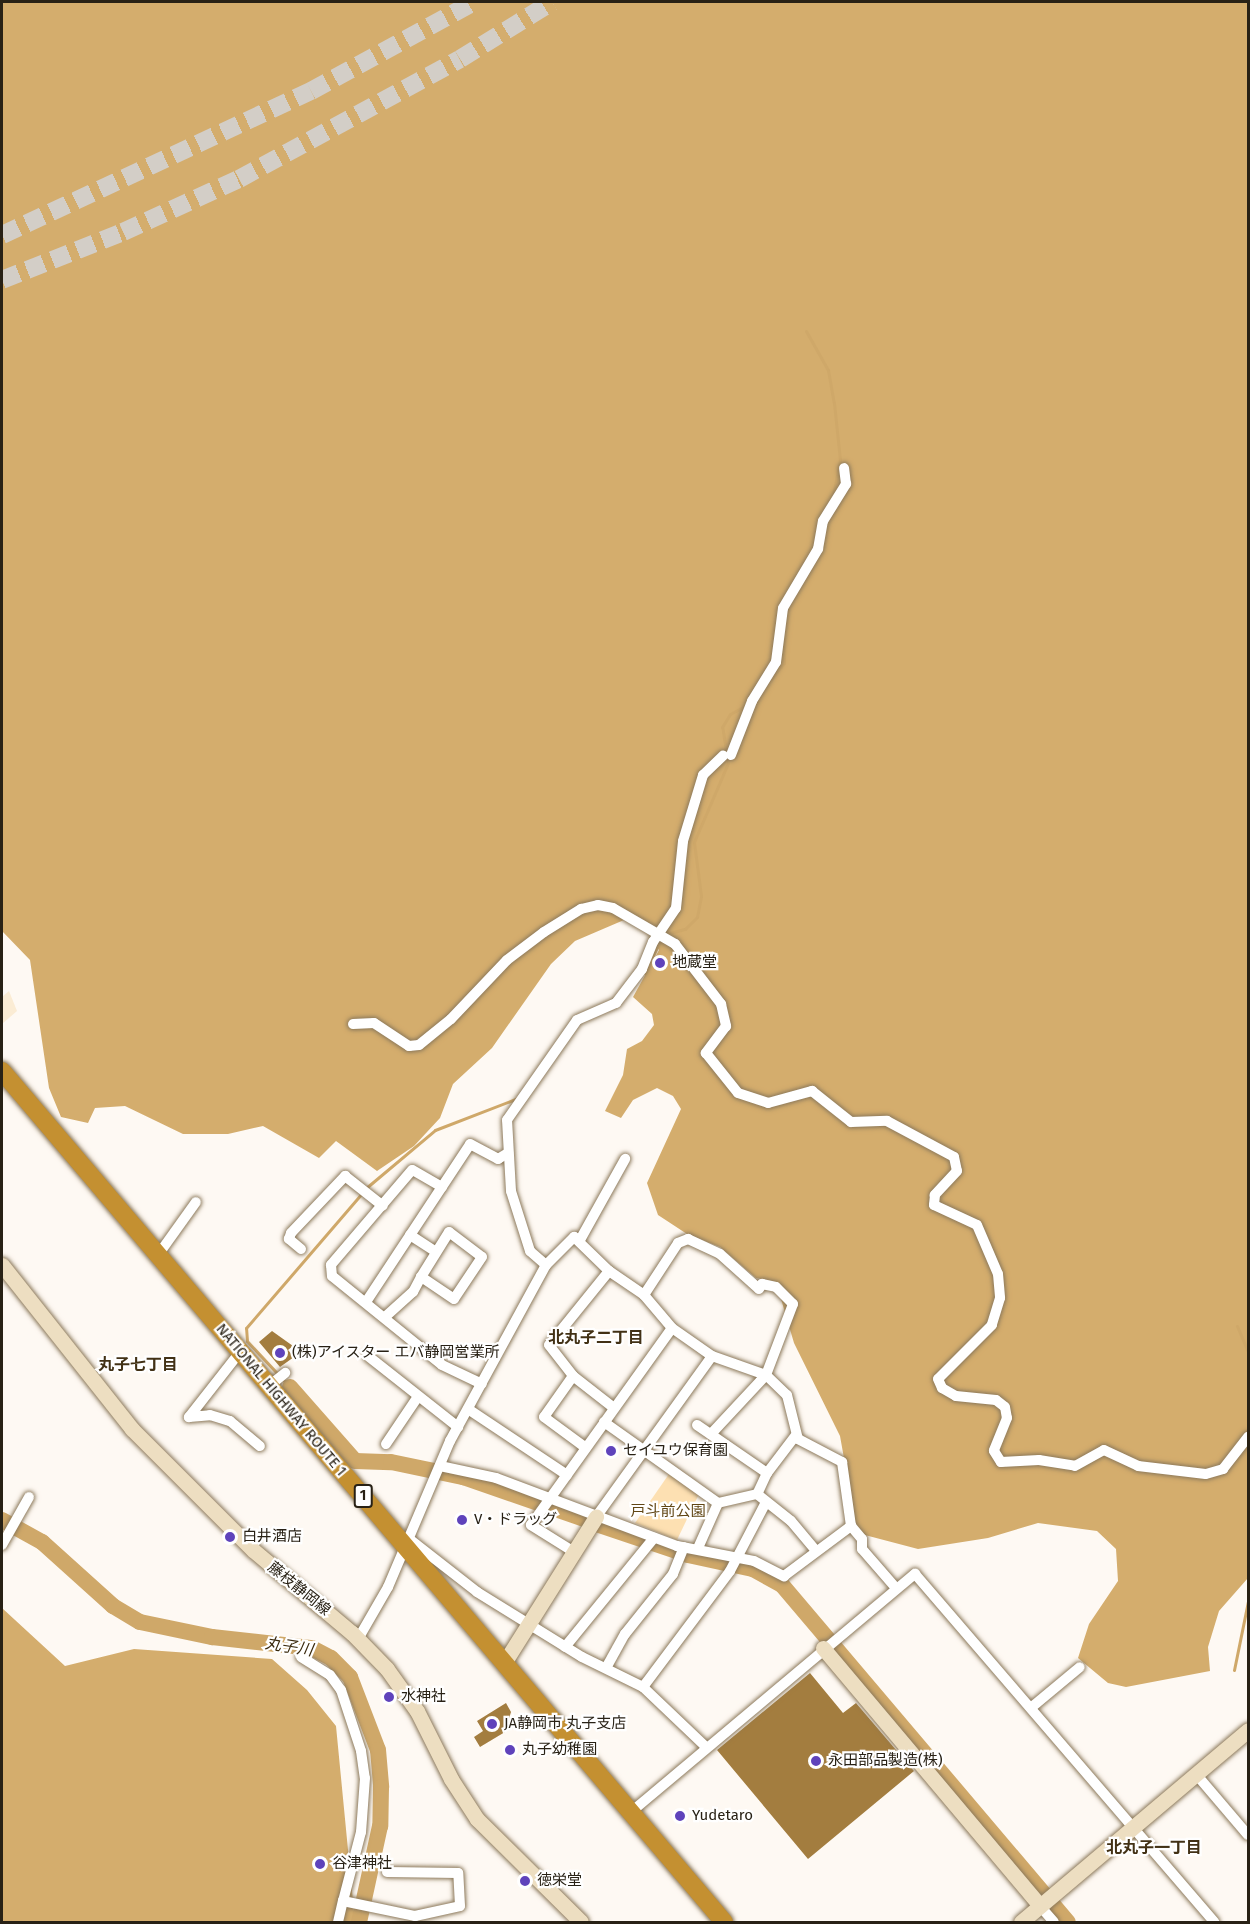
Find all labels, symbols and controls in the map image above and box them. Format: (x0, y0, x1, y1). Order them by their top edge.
place label: 地蔵堂 (672, 954, 717, 972)
marker: 地蔵堂 (653, 956, 667, 970)
street label: NATIONAL HIGHWAY ROUTE 1 (212, 1320, 350, 1480)
district label: 北丸子二丁目 (548, 1328, 644, 1348)
place label: (株)アイスター エバ静岡営業所 (292, 1344, 501, 1362)
marker: (株)アイスター エバ静岡営業所 (273, 1346, 287, 1360)
district label: 丸子七丁目 (98, 1355, 178, 1375)
place label: セイユウ保育園 (623, 1442, 728, 1460)
marker: セイユウ保育園 (604, 1444, 618, 1458)
road number: 1 (352, 1485, 374, 1507)
park label: 戸斗前公園 (631, 1503, 705, 1521)
place label: V・ドラッグ (474, 1511, 557, 1529)
marker: V・ドラッグ (455, 1513, 469, 1527)
place label: 白井酒店 (242, 1528, 302, 1546)
marker: 白井酒店 (223, 1530, 237, 1544)
street label: 藤枝静岡線 (264, 1558, 334, 1620)
water label: 丸子川 (264, 1634, 314, 1660)
place label: 水神社 (401, 1688, 446, 1706)
marker: 水神社 (382, 1690, 396, 1704)
place label: JA静岡市 丸子支店 (504, 1715, 626, 1733)
marker: JA静岡市 丸子支店 (485, 1717, 499, 1731)
place label: 丸子幼稚園 (522, 1741, 597, 1759)
marker: 丸子幼稚園 (503, 1743, 517, 1757)
place label: 永田部品製造(株) (828, 1752, 943, 1770)
marker: 永田部品製造(株) (809, 1754, 823, 1768)
place label: Yudetaro (692, 1807, 753, 1825)
marker: Yudetaro (673, 1809, 687, 1823)
district label: 北丸子一丁目 (1106, 1838, 1202, 1858)
place label: 谷津神社 (332, 1855, 392, 1873)
marker: 谷津神社 (313, 1857, 327, 1871)
place label: 徳栄堂 (537, 1872, 582, 1890)
marker: 徳栄堂 (518, 1874, 532, 1888)

